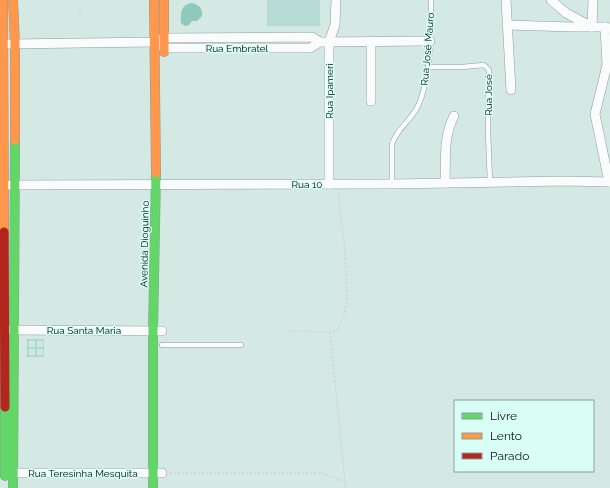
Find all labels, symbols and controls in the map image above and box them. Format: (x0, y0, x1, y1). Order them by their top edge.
street label: Rua José Mauro (419, 12, 436, 86)
street label: Rua Embratel (206, 43, 269, 54)
street label: Rua Ipameri (324, 63, 335, 119)
street label: Rua José (483, 74, 494, 116)
street label: Rua 10 (292, 179, 322, 190)
street label: Avenida Dioguinho (138, 200, 151, 288)
street label: Rua Santa Maria (47, 325, 121, 336)
legend (454, 400, 594, 472)
text: Livre (490, 409, 517, 423)
text: Lento (490, 429, 522, 443)
text: Parado (490, 449, 529, 463)
street label: Rua Teresinha Mesquita (28, 468, 138, 479)

